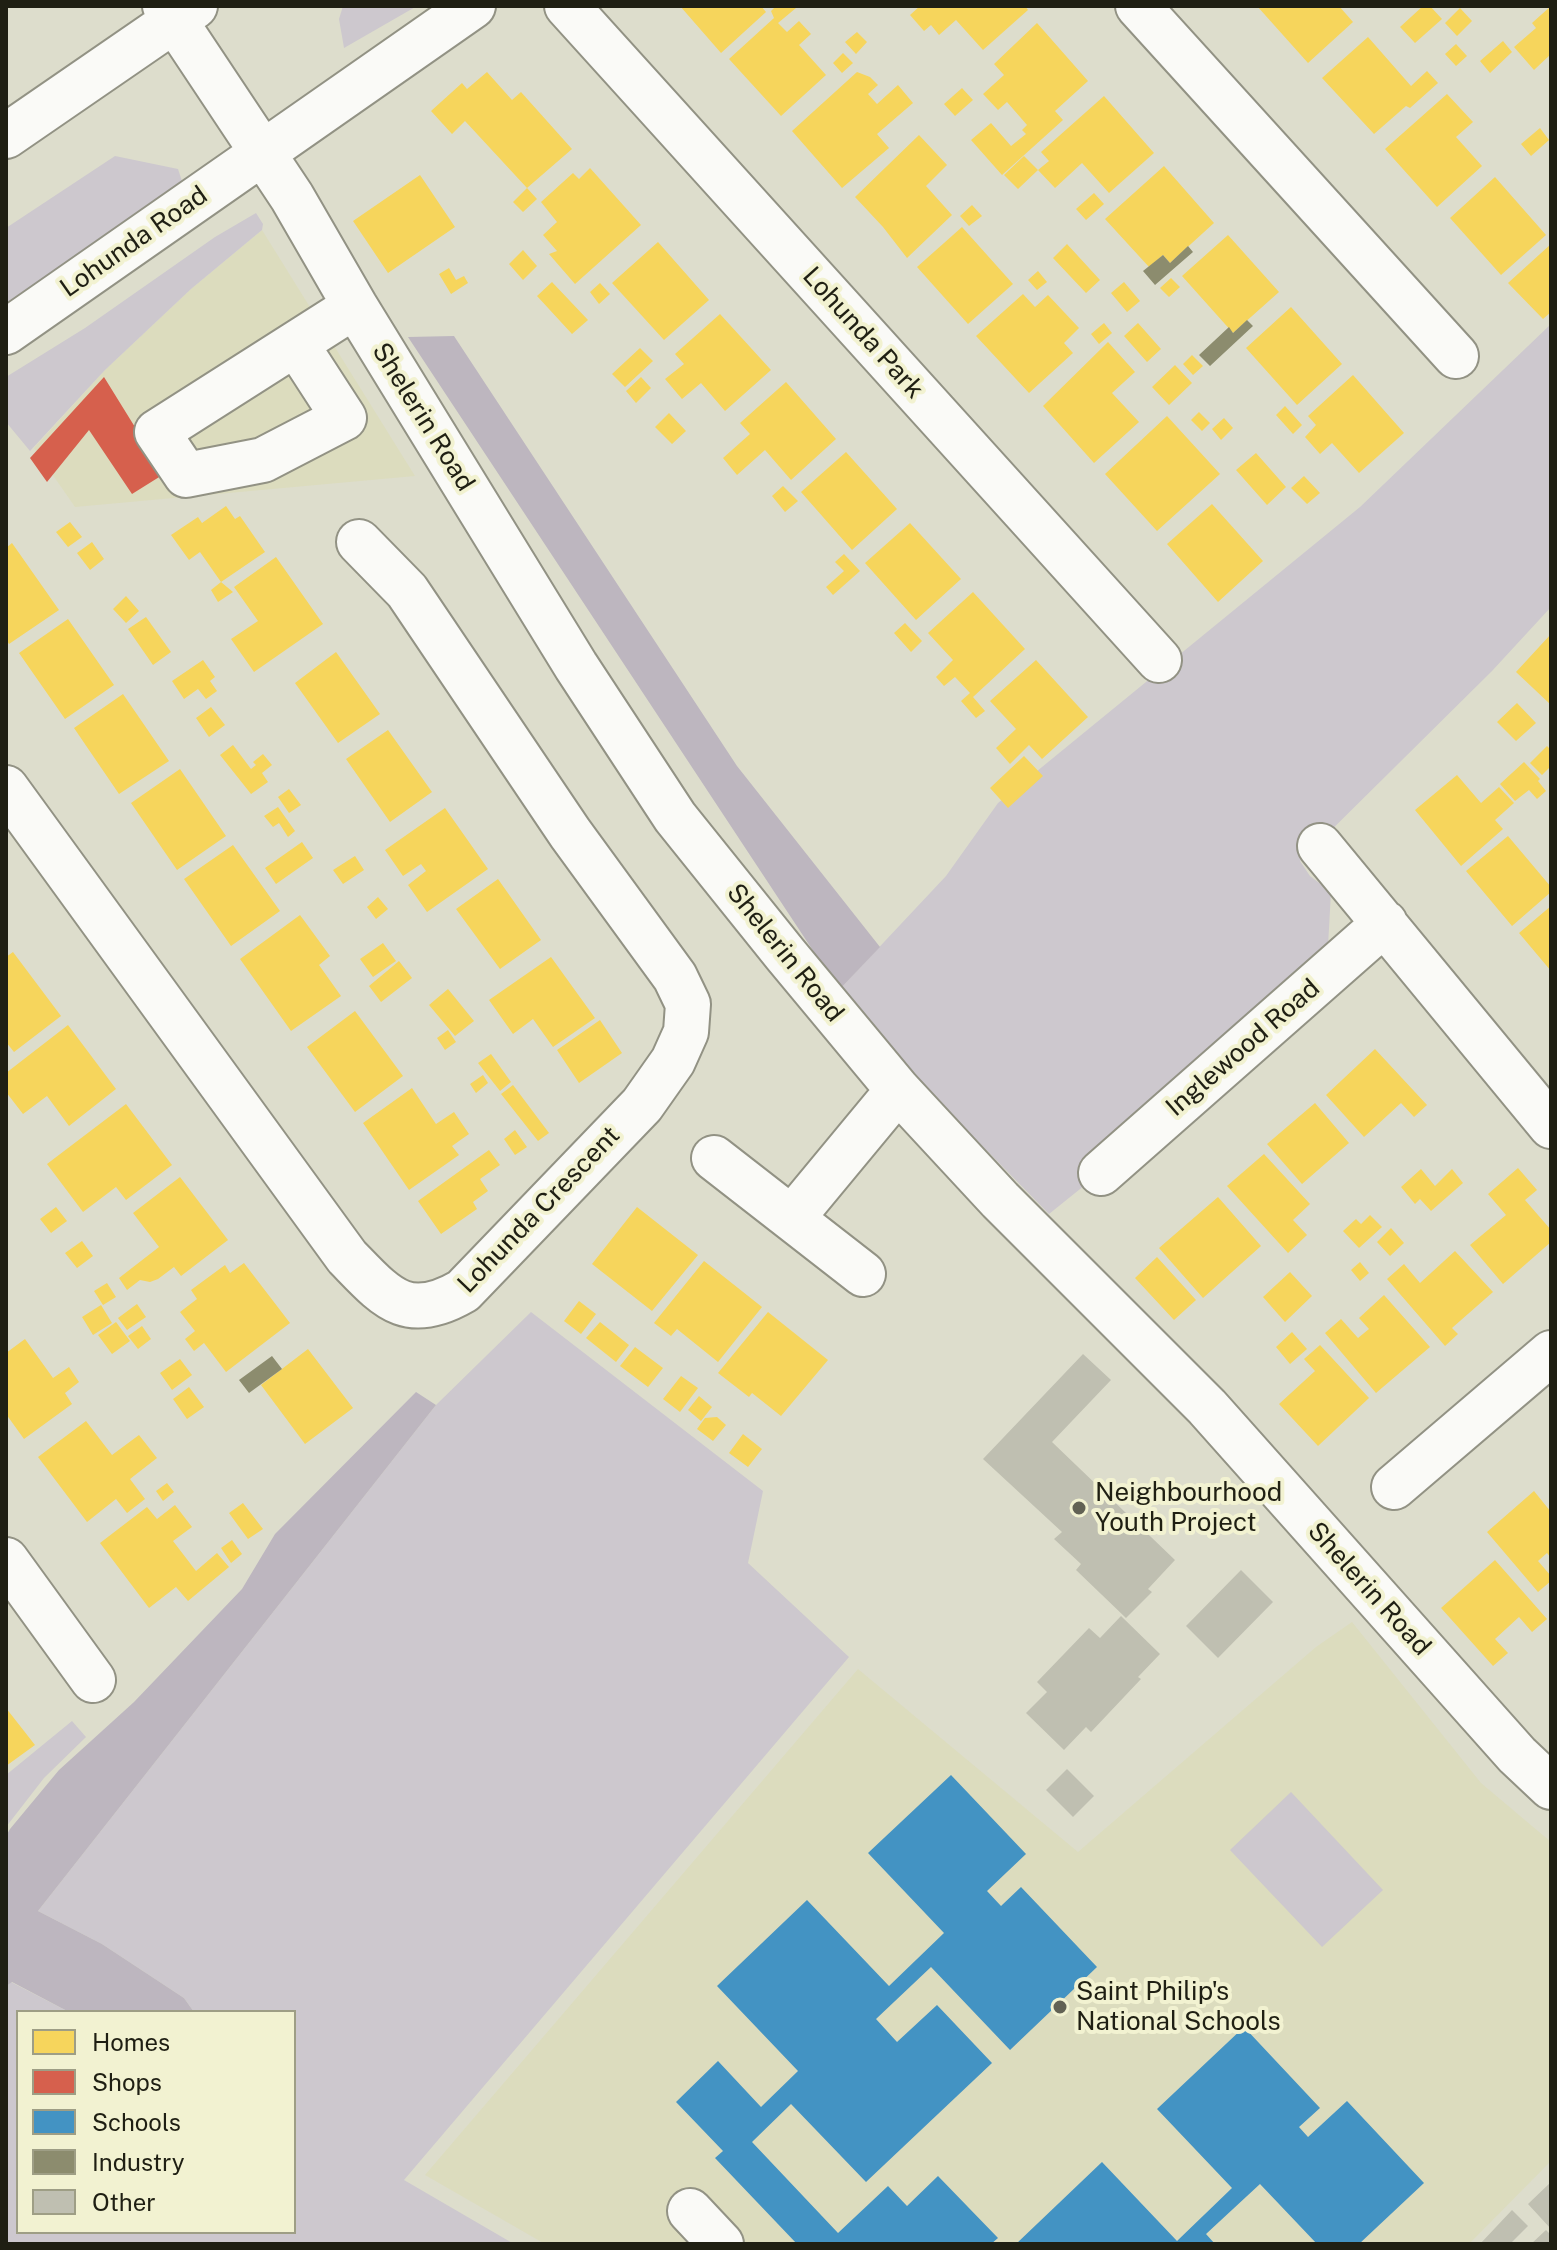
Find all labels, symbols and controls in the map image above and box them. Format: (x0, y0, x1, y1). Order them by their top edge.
street label: Lohunda Road (55, 180, 213, 304)
street label: Lohunda Park (796, 261, 930, 405)
street label: Shelerin Road (365, 337, 481, 497)
street label: Shelerin Road (720, 878, 850, 1028)
street label: Inglewood Road (1160, 973, 1326, 1123)
street label: Lohunda Crescent (451, 1120, 627, 1300)
place label: Neighbourhood Youth Project (1095, 1477, 1282, 1538)
marker: Neighbourhood Youth Project (1070, 1499, 1088, 1517)
street label: Shelerin Road (1301, 1516, 1437, 1662)
place label: Saint Philip's National Schools (1076, 1976, 1281, 2038)
marker: Saint Philip's National Schools (1051, 1998, 1069, 2016)
legend (16, 2010, 296, 2234)
text: Homes (92, 2028, 170, 2056)
text: Shops (92, 2068, 162, 2096)
text: Schools (92, 2108, 181, 2136)
text: Industry (92, 2148, 185, 2176)
text: Other (92, 2188, 156, 2216)

